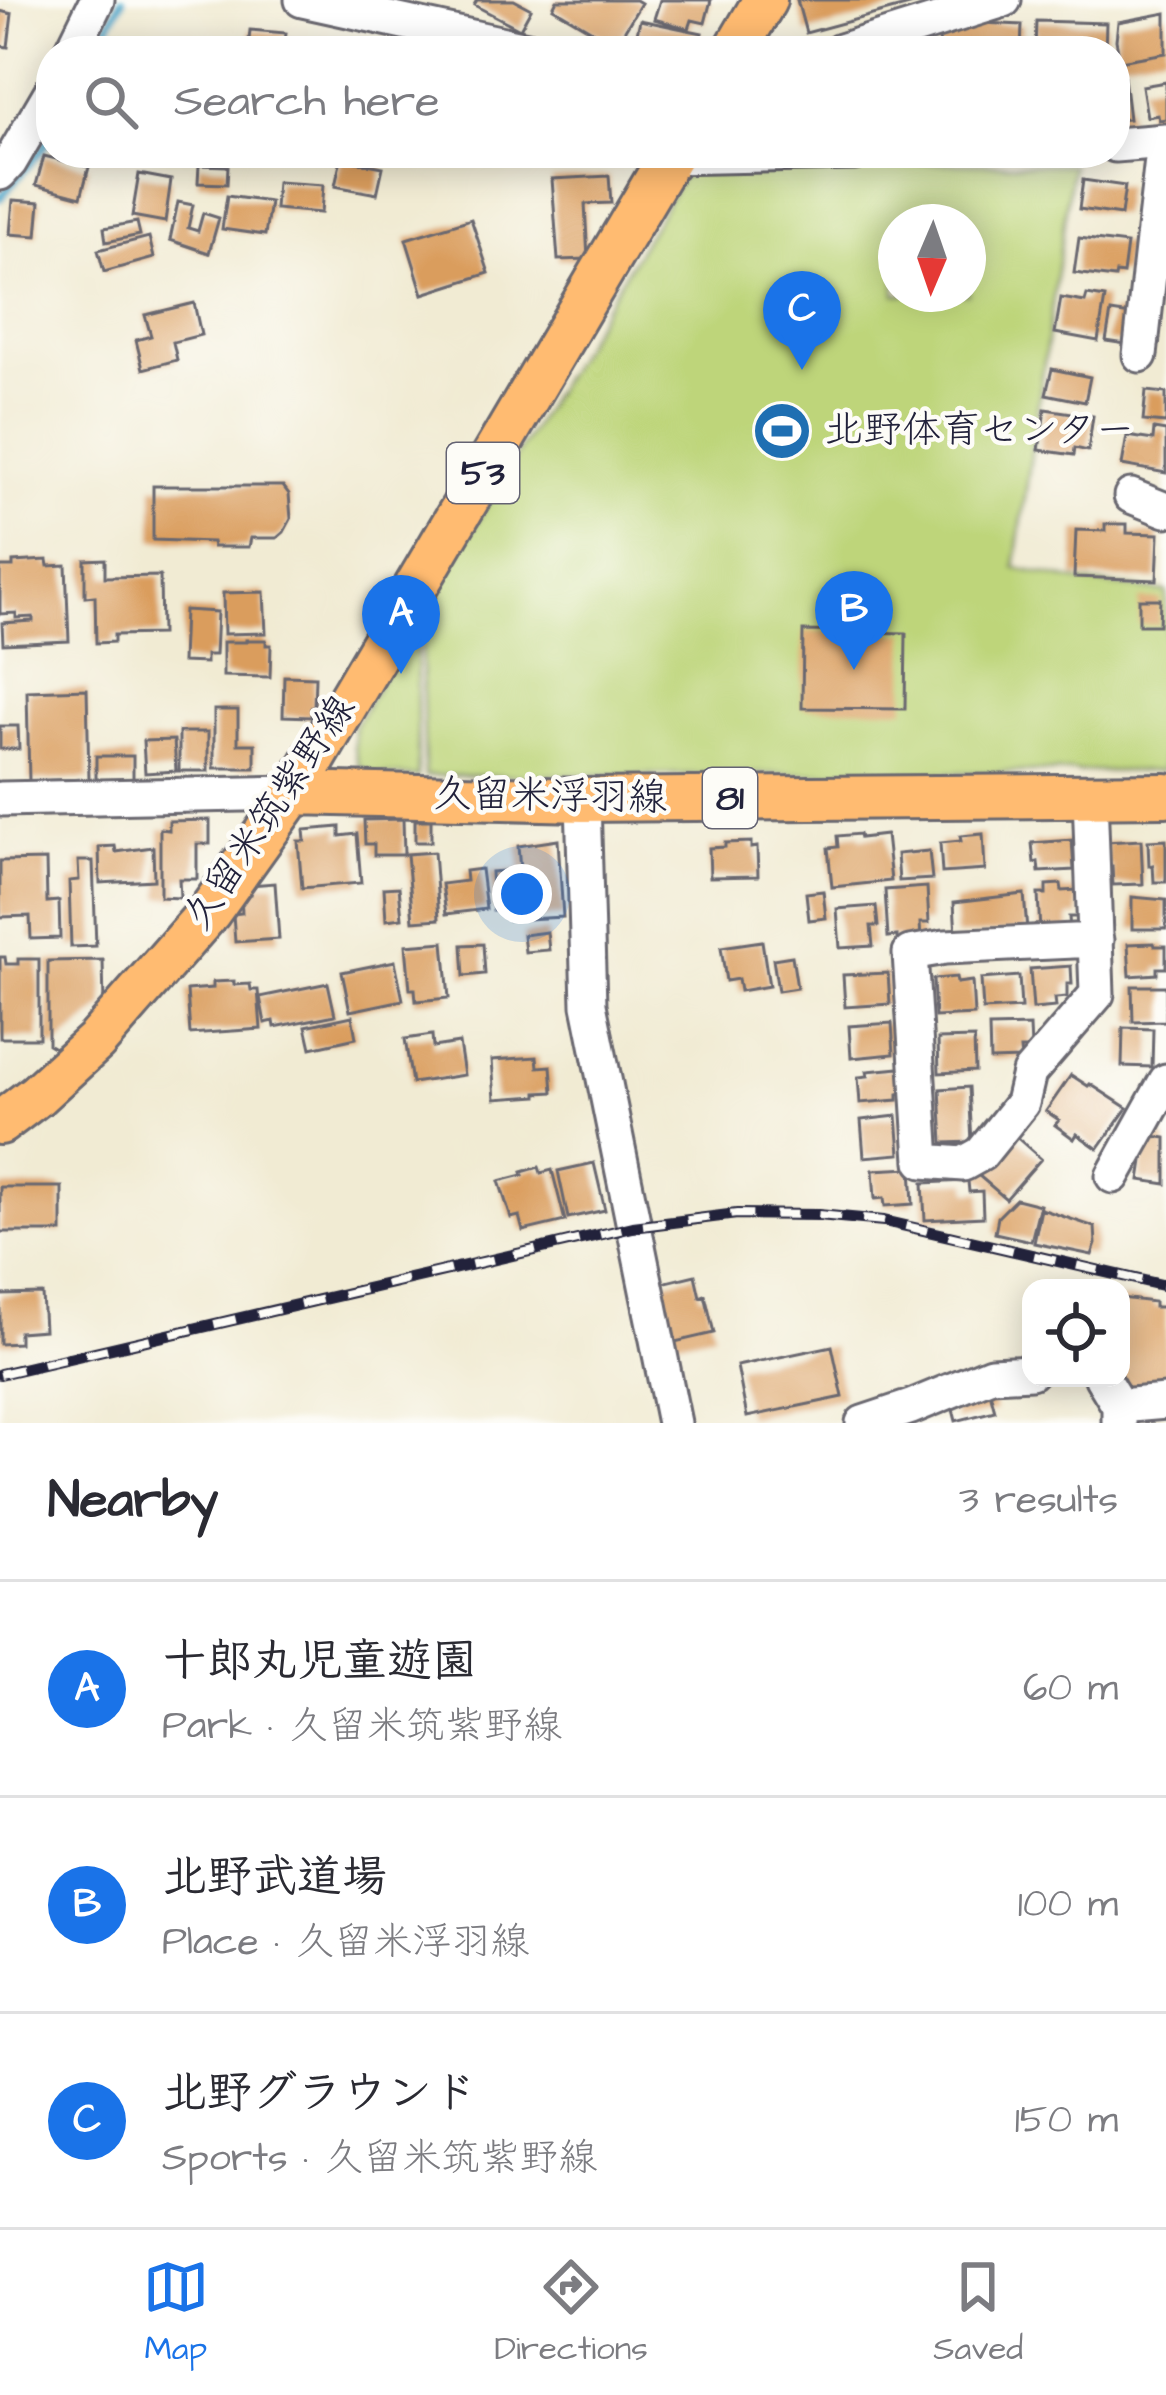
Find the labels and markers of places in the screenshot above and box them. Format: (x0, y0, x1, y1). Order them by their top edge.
pin: C (763, 271, 841, 370)
sports icon: 北野体育センター (751, 400, 813, 462)
place label: 北野体育センター (824, 404, 1134, 458)
pin: B (815, 571, 893, 670)
pin: A (362, 575, 440, 674)

